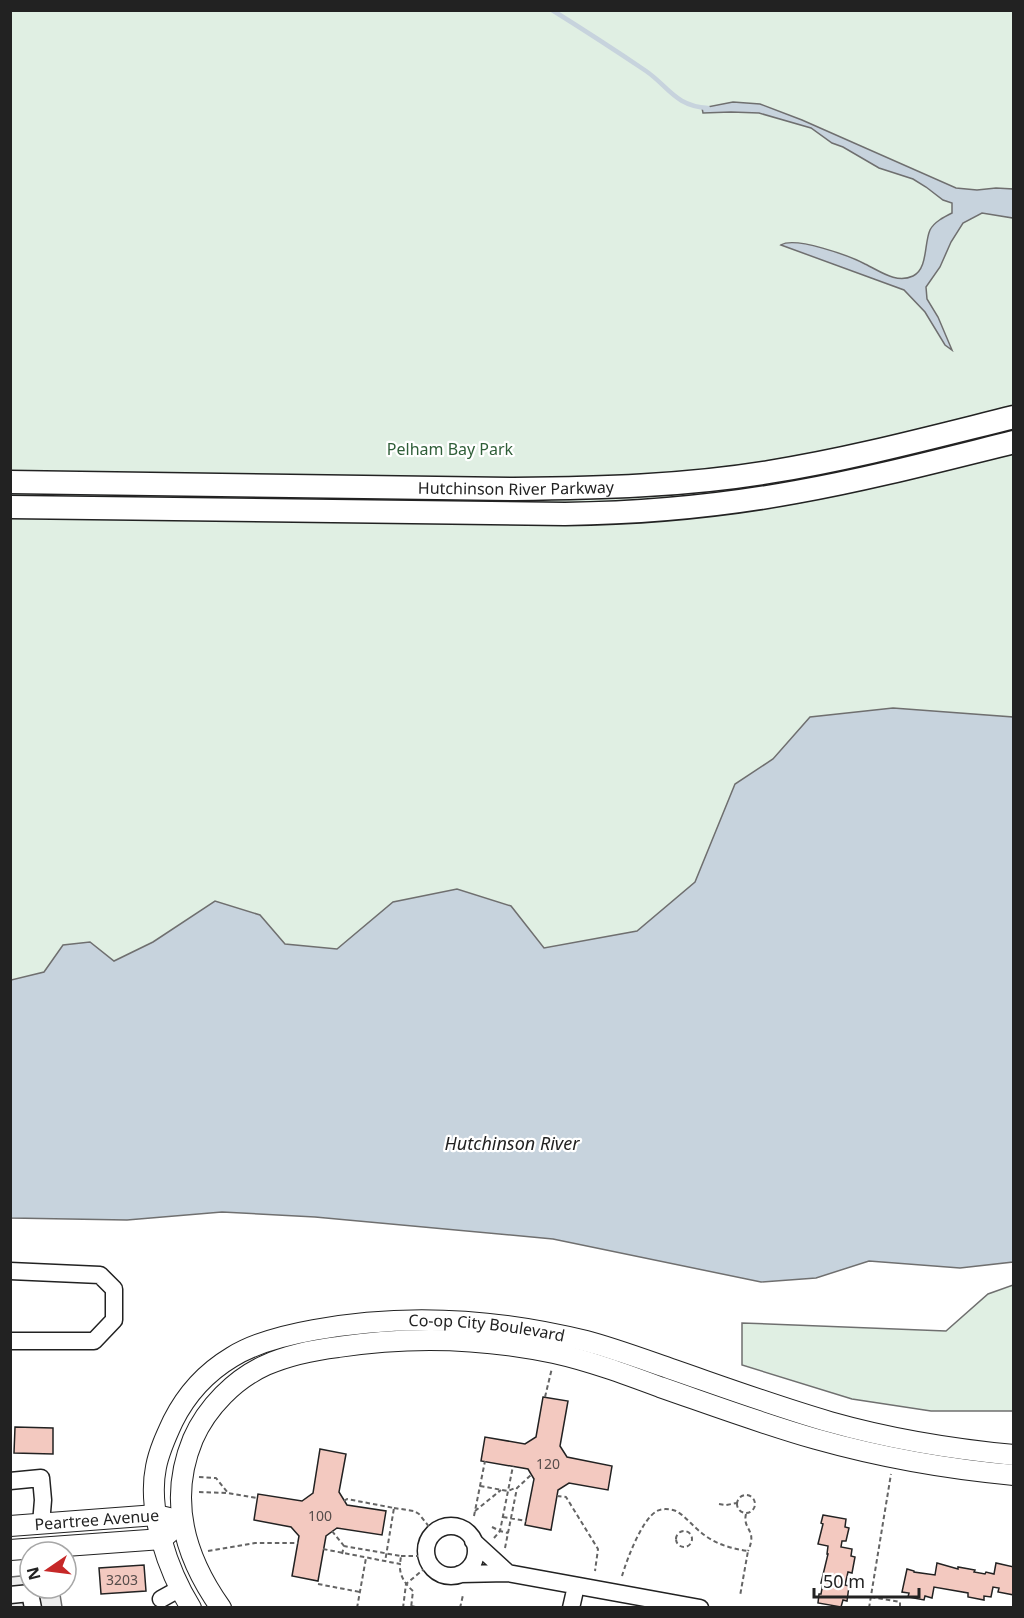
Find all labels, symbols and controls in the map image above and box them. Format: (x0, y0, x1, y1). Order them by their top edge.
park label: Pelham Bay Park (387, 438, 514, 460)
street label: Hutchinson River Parkway (418, 476, 615, 500)
water label: Hutchinson River (445, 1131, 580, 1155)
street label: Co-op City Boulevard (408, 1309, 567, 1347)
house number: 120 (536, 1454, 560, 1473)
street label: Peartree Avenue (34, 1504, 160, 1535)
house number: 100 (308, 1506, 332, 1525)
north arrow (18, 1540, 78, 1600)
scale bar (814, 1561, 919, 1599)
text: N (21, 1565, 46, 1583)
text: 50 m (823, 1569, 865, 1593)
house number: 3203 (106, 1570, 138, 1589)

